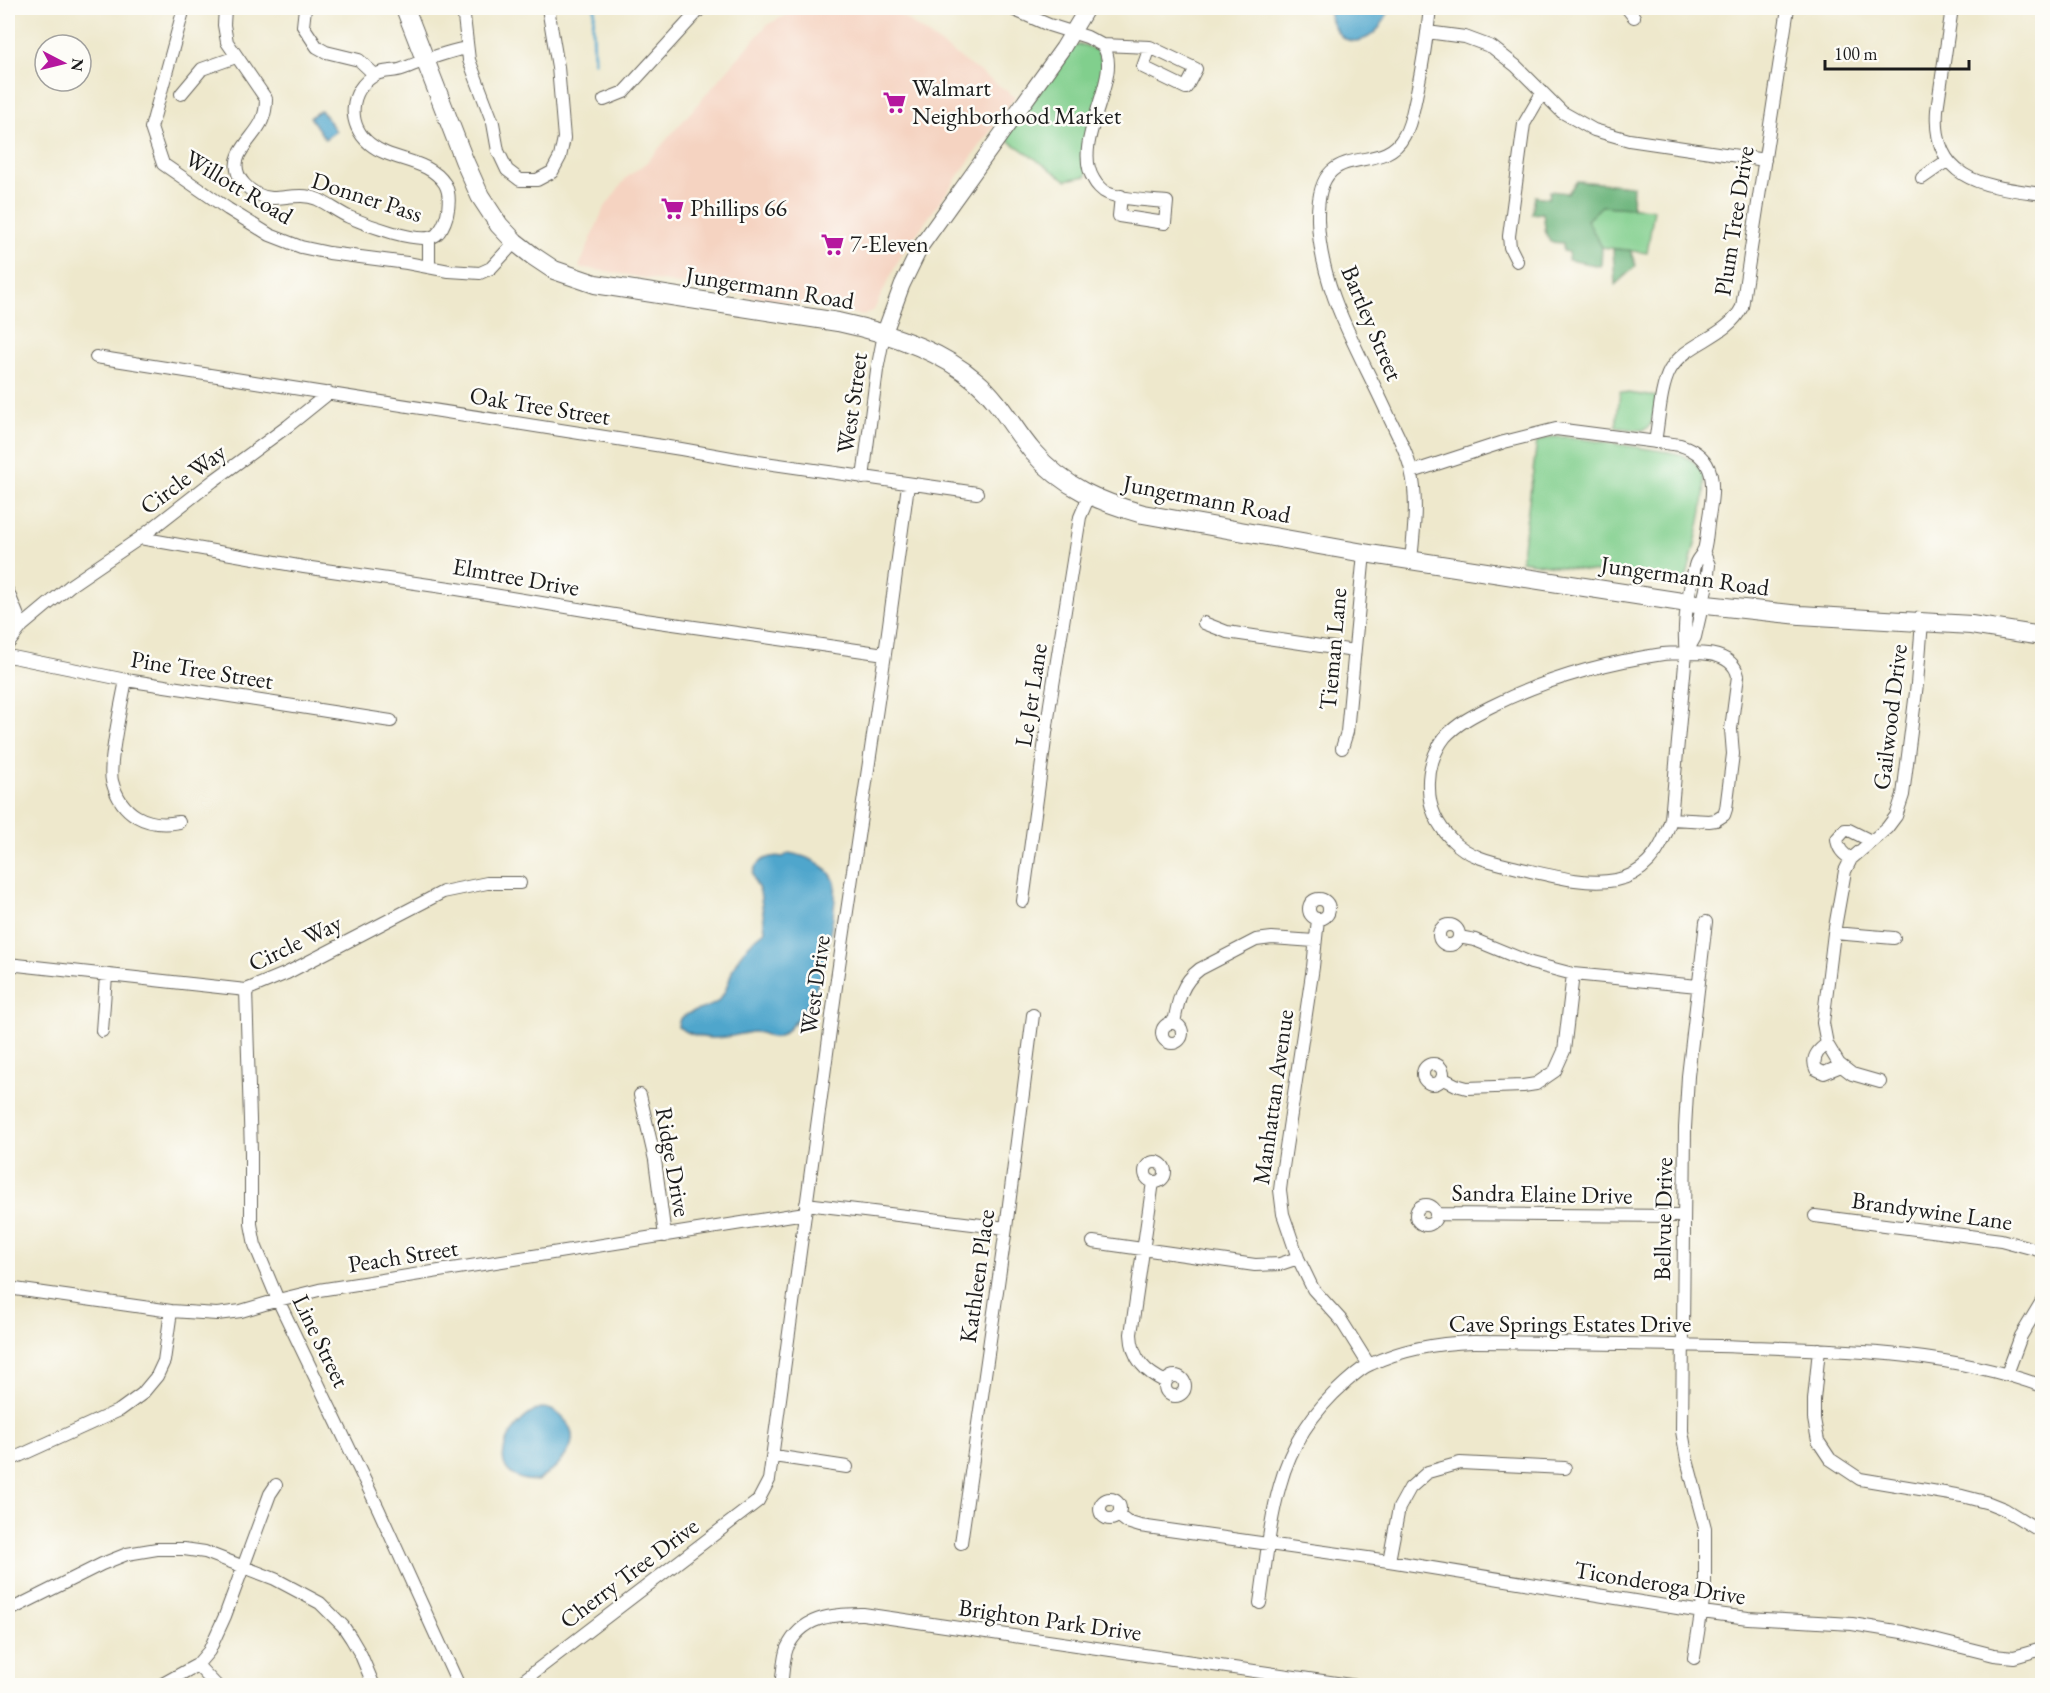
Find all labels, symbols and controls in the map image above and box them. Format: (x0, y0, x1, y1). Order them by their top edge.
north arrow (33, 33, 93, 93)
scale bar (1825, 33, 1969, 71)
text: 100 m (1834, 42, 1878, 65)
text: N (66, 57, 89, 73)
place label: Walmart Neighborhood Market (912, 72, 1122, 131)
supermarket icon: Walmart Neighborhood Market (881, 89, 907, 115)
street label: Willott Road (179, 142, 300, 231)
street label: Plum Tree Drive (1706, 144, 1761, 298)
street label: Donner Pass (308, 164, 426, 229)
place label: Phillips 66 (690, 192, 787, 223)
supermarket icon: Phillips 66 (659, 195, 685, 221)
place label: 7-Eleven (850, 228, 929, 259)
supermarket icon: 7-Eleven (819, 231, 845, 257)
street label: Jungermann Road (682, 259, 857, 316)
street label: Bartley Street (1334, 260, 1411, 386)
street label: West Street (829, 350, 874, 455)
street label: Oak Tree Street (468, 379, 613, 432)
street label: Circle Way (133, 436, 232, 521)
street label: Jungermann Road (1119, 467, 1294, 530)
street label: Jungermann Road (1597, 548, 1772, 603)
street label: Elmtree Drive (450, 550, 582, 603)
street label: Tieman Lane (1312, 587, 1353, 711)
street label: Le Jer Lane (1007, 641, 1054, 749)
street label: Gailwood Drive (1865, 642, 1914, 792)
street label: Pine Tree Street (129, 643, 276, 696)
street label: Circle Way (243, 906, 347, 978)
street label: West Drive (792, 933, 837, 1037)
street label: Manhattan Avenue (1245, 1007, 1300, 1186)
street label: Ridge Drive (649, 1105, 698, 1219)
street label: Bellvue Drive (1646, 1157, 1679, 1281)
street label: Sandra Elaine Drive (1451, 1176, 1633, 1211)
street label: Brandywine Lane (1850, 1184, 2014, 1237)
street label: Kathleen Place (952, 1207, 1001, 1345)
street label: Peach Street (346, 1231, 460, 1279)
street label: Line Street (286, 1289, 357, 1393)
street label: Cave Springs Estates Drive (1449, 1308, 1691, 1339)
street label: Cherry Tree Drive (553, 1510, 704, 1635)
street label: Ticonderoga Drive (1572, 1554, 1748, 1611)
street label: Brighton Park Drive (956, 1591, 1144, 1648)

